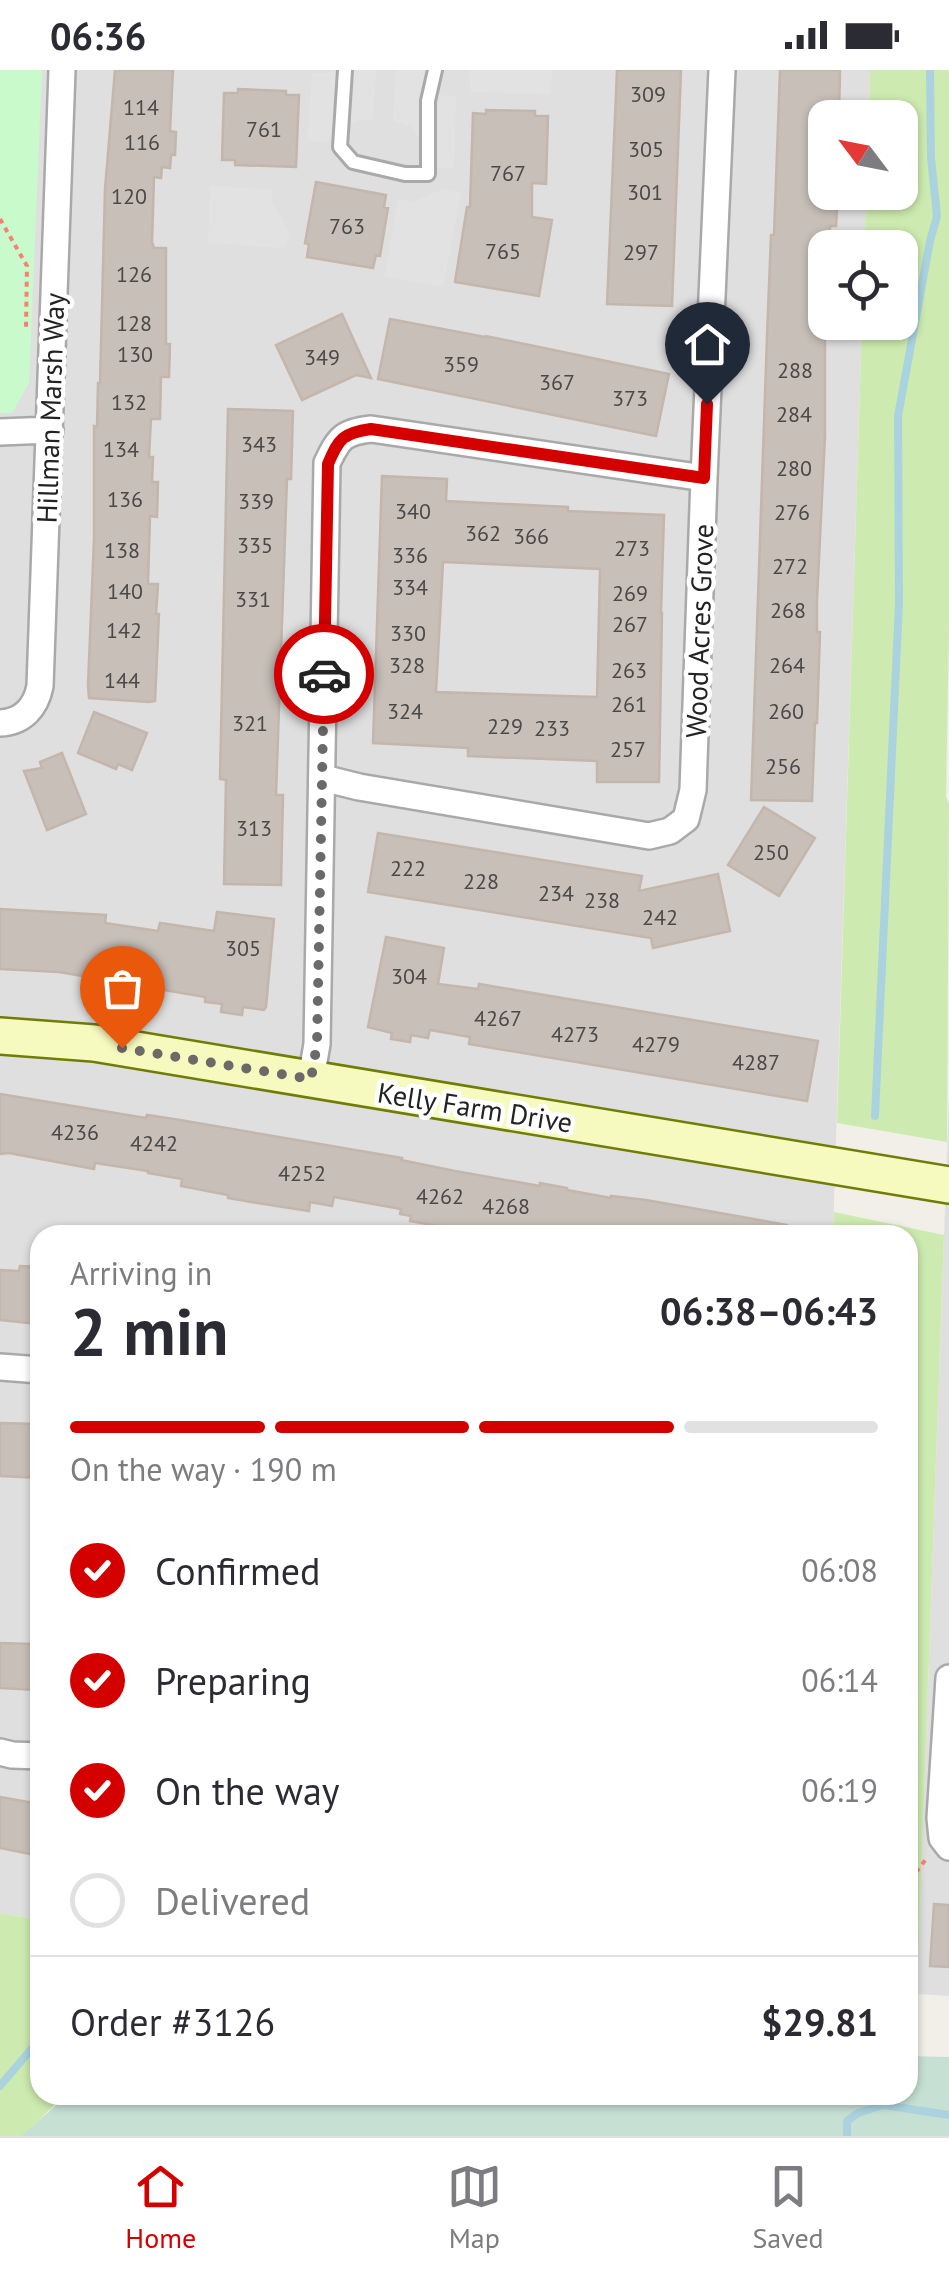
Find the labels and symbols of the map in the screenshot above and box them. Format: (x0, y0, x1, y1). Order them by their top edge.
house number: 309 (630, 80, 666, 108)
house number: 114 (123, 93, 159, 121)
north arrow (808, 100, 918, 210)
house number: 761 (246, 115, 282, 143)
house number: 116 (124, 128, 160, 156)
house number: 305 (628, 135, 664, 163)
house number: 767 (490, 159, 526, 187)
house number: 301 (627, 178, 663, 206)
house number: 120 (111, 182, 147, 210)
house number: 763 (329, 212, 365, 240)
house number: 765 (485, 237, 521, 265)
house number: 297 (623, 238, 659, 266)
house number: 126 (116, 260, 152, 288)
street label: Hillman Marsh Way (27, 292, 73, 524)
pin (665, 302, 750, 405)
house number: 128 (116, 309, 152, 337)
house number: 130 (117, 340, 153, 368)
house number: 349 (304, 343, 340, 371)
house number: 359 (443, 350, 479, 378)
house number: 288 (777, 356, 813, 384)
house number: 367 (539, 368, 575, 396)
house number: 373 (612, 384, 648, 412)
house number: 132 (111, 388, 147, 416)
house number: 284 (776, 400, 812, 428)
house number: 343 (241, 430, 277, 458)
house number: 134 (103, 435, 139, 463)
house number: 280 (776, 454, 812, 482)
house number: 136 (107, 485, 143, 513)
house number: 339 (238, 487, 274, 515)
house number: 340 (395, 497, 431, 525)
house number: 276 (774, 498, 810, 526)
house number: 362 (465, 519, 501, 547)
house number: 366 (513, 522, 549, 550)
street label: Wood Acres Grove (677, 523, 721, 739)
house number: 335 (237, 531, 273, 559)
house number: 273 (614, 534, 650, 562)
house number: 138 (104, 536, 140, 564)
house number: 336 (392, 541, 428, 569)
house number: 272 (772, 552, 808, 580)
house number: 334 (392, 573, 428, 601)
house number: 140 (107, 577, 143, 605)
house number: 269 (612, 579, 648, 607)
house number: 331 (235, 585, 271, 613)
house number: 268 (770, 596, 806, 624)
house number: 267 (612, 610, 648, 638)
house number: 142 (106, 616, 142, 644)
house number: 330 (390, 619, 426, 647)
courier (274, 624, 374, 724)
house number: 328 (389, 651, 425, 679)
house number: 264 (769, 651, 805, 679)
house number: 263 (611, 656, 647, 684)
house number: 144 (104, 666, 140, 694)
house number: 261 (611, 690, 647, 718)
house number: 324 (387, 697, 423, 725)
house number: 260 (768, 697, 804, 725)
house number: 321 (232, 709, 268, 737)
house number: 229 (487, 712, 523, 740)
house number: 233 (534, 714, 570, 742)
house number: 257 (610, 735, 646, 763)
house number: 256 (765, 752, 801, 780)
house number: 313 (236, 814, 272, 842)
house number: 250 (753, 838, 789, 866)
house number: 222 (390, 854, 426, 882)
house number: 228 (463, 867, 499, 895)
house number: 234 (538, 879, 574, 907)
house number: 238 (584, 886, 620, 914)
house number: 242 (642, 903, 678, 931)
house number: 305 (225, 934, 261, 962)
pin (80, 946, 165, 1049)
house number: 304 (391, 962, 427, 990)
house number: 4267 (474, 1004, 522, 1032)
house number: 4273 (551, 1020, 599, 1048)
house number: 4279 (632, 1030, 680, 1058)
house number: 4287 (732, 1048, 780, 1076)
street label: Kelly Farm Drive (375, 1073, 575, 1141)
house number: 4236 (51, 1118, 99, 1146)
house number: 4242 (130, 1129, 178, 1157)
house number: 4252 (278, 1159, 326, 1187)
house number: 4262 (416, 1182, 464, 1210)
house number: 4268 (482, 1192, 530, 1220)

